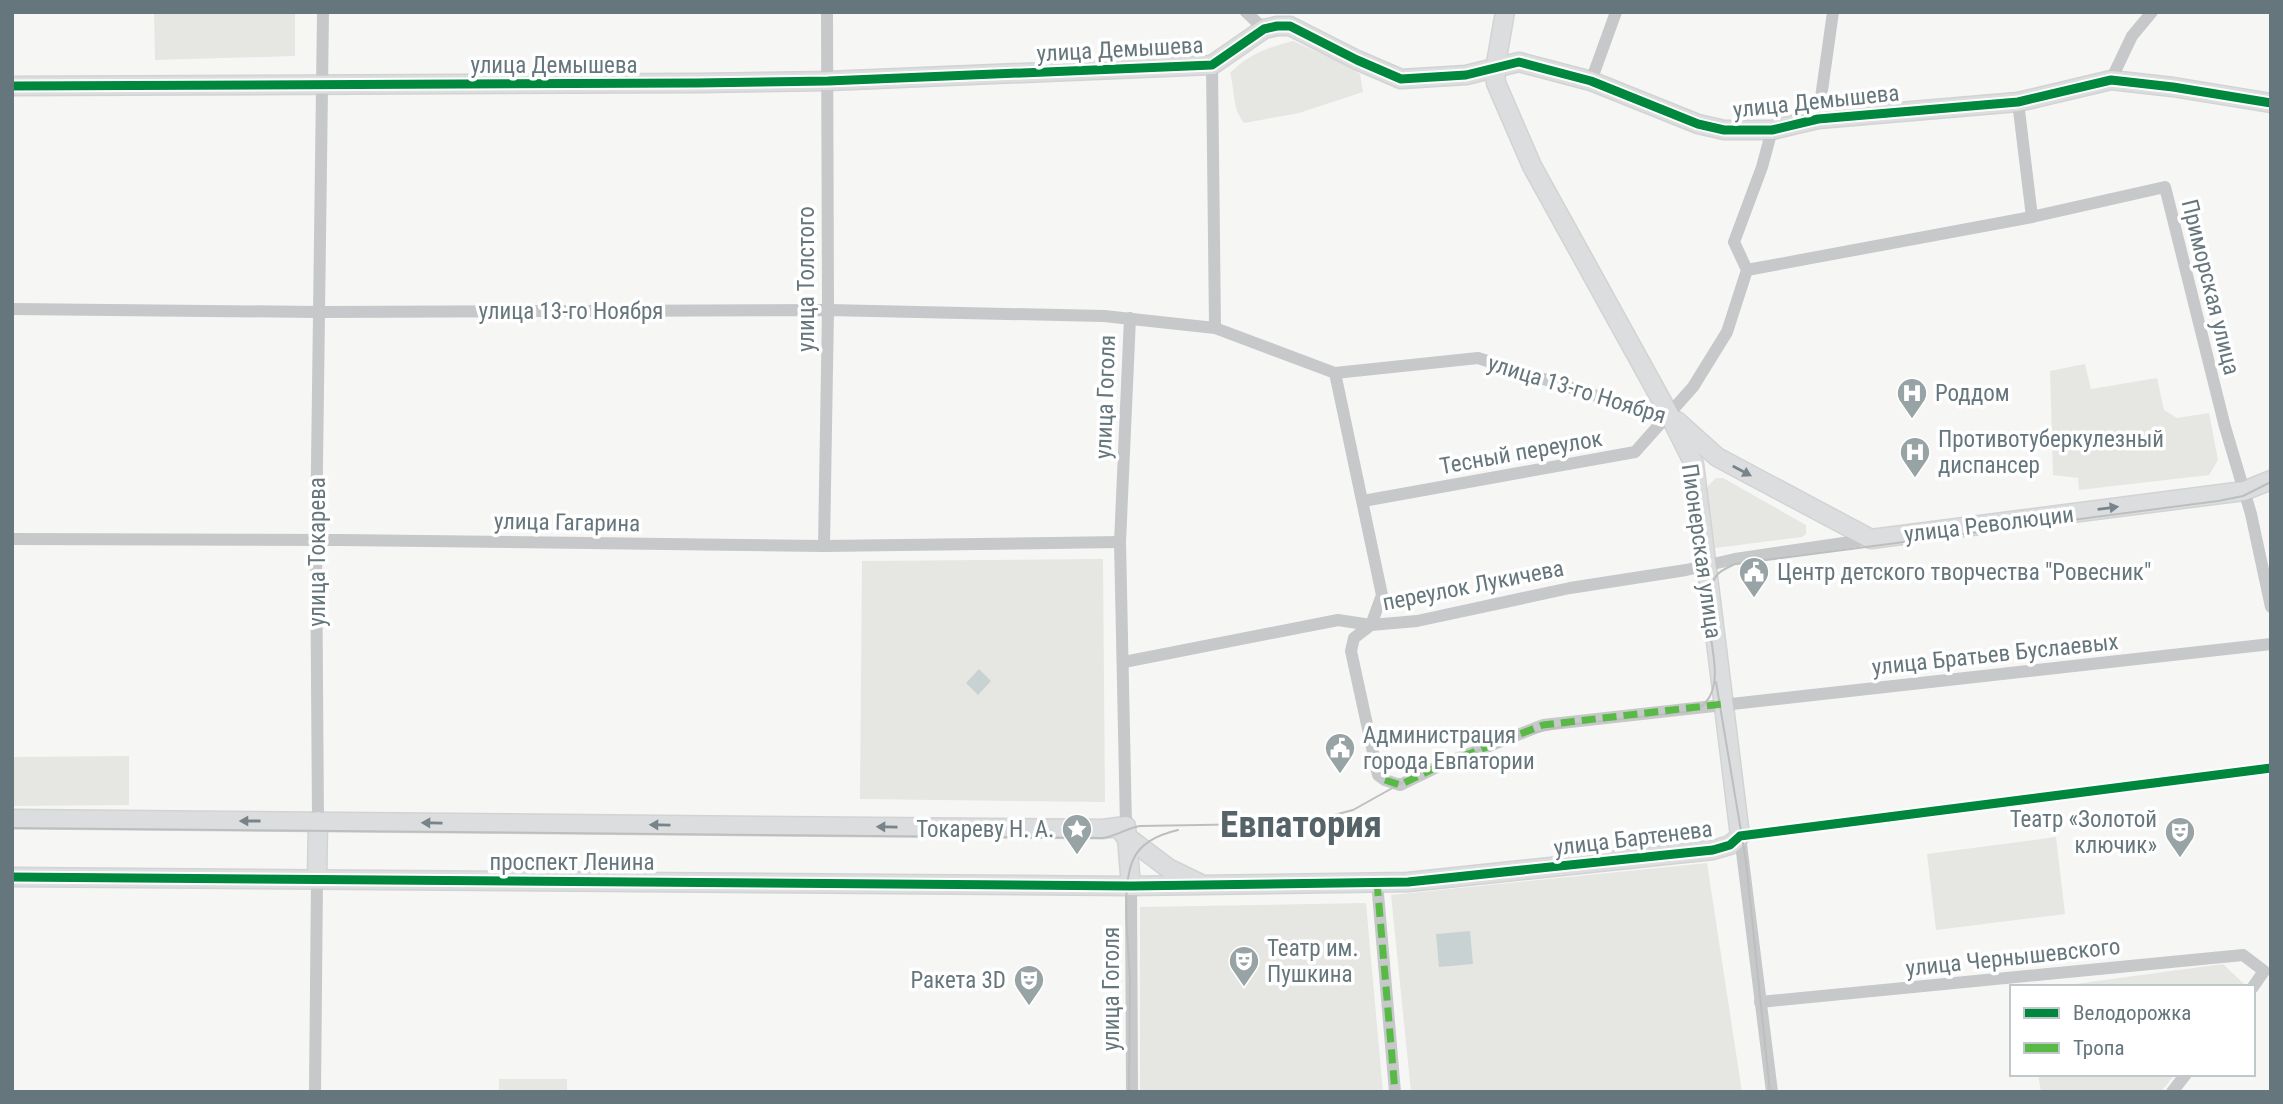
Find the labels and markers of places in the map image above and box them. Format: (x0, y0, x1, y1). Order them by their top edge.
hospital icon: Роддом (1895, 376, 1929, 420)
place label: Роддом (1935, 380, 2010, 407)
place label: Противотуберкулезный диспансер (1938, 426, 2164, 479)
hospital icon: Противотуберкулезный диспансер (1898, 435, 1932, 479)
public building icon: Центр детского творчества "Ровесник" (1737, 555, 1771, 599)
place label: Центр детского творчества "Ровесник" (1777, 559, 2151, 586)
place label: Администрация города Евпатории (1363, 722, 1535, 775)
public building icon: Администрация города Евпатории (1323, 731, 1357, 775)
place label: Театр «Золотой ключик» (2010, 806, 2157, 859)
place icon: Токареву Н. А. (1060, 812, 1094, 856)
theatre icon: Театр «Золотой ключик» (2163, 815, 2197, 859)
place label: Токареву Н. А. (916, 816, 1054, 843)
place label: Театр им. Пушкина (1267, 935, 1359, 988)
theatre icon: Театр им. Пушкина (1227, 944, 1261, 988)
theatre icon: Ракета 3D (1012, 963, 1046, 1007)
place label: Ракета 3D (910, 967, 1006, 994)

